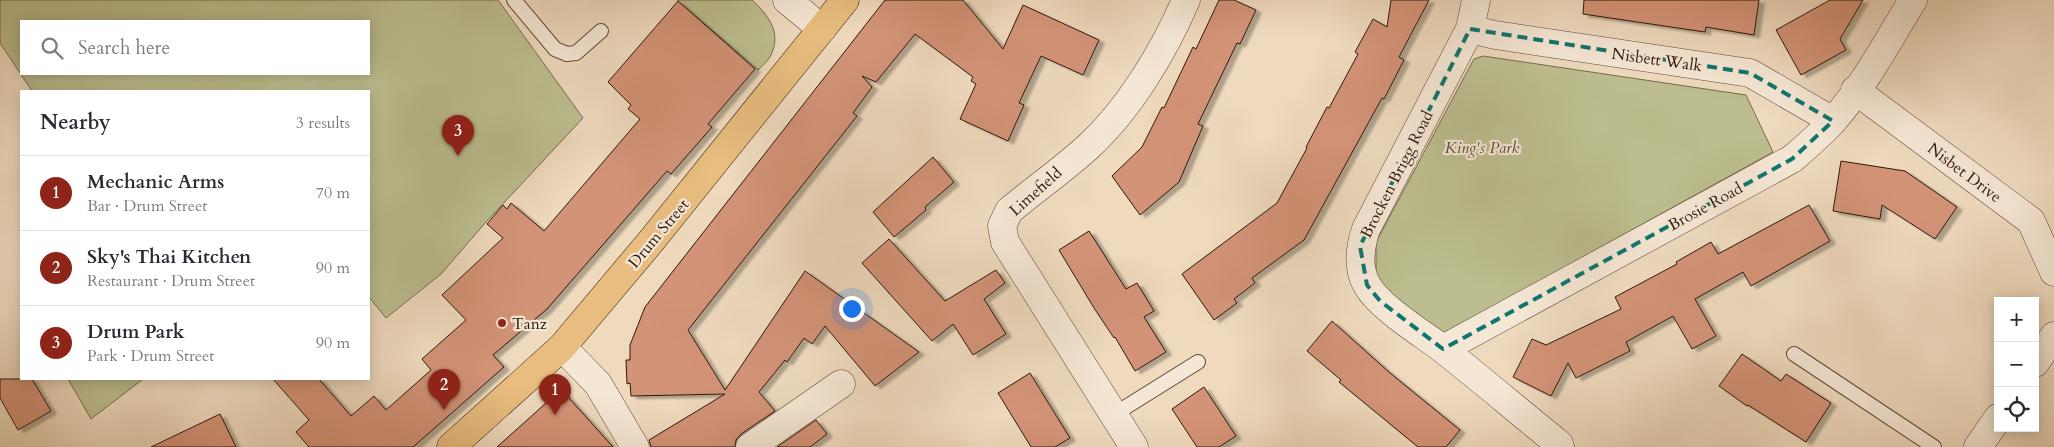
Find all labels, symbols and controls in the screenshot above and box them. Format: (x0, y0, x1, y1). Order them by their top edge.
search box (20, 20, 370, 75)
icon: search (38, 34, 66, 62)
text: Search here (78, 35, 170, 61)
street label: Nisbett Walk (1610, 43, 1704, 77)
street label: Brocken Brigg Road (1355, 106, 1439, 242)
text: Nearby (40, 108, 111, 137)
text: 3 results (296, 112, 350, 134)
pin: 3 (442, 115, 474, 156)
park label: King's Park (1445, 137, 1519, 159)
street label: Nisbet Drive (1923, 138, 2006, 208)
street label: Limefield (1005, 162, 1067, 221)
text: Mechanic Arms (87, 169, 224, 195)
street label: Brosie Road (1664, 177, 1747, 236)
text: 1 (52, 182, 60, 204)
text: 70 m (316, 182, 350, 204)
street label: Drum Street (623, 194, 694, 273)
text: Bar · Drum Street (87, 195, 207, 217)
text: Sky's Thai Kitchen (87, 244, 251, 270)
text: 2 (52, 257, 60, 279)
text: 90 m (316, 257, 350, 279)
text: Restaurant · Drum Street (87, 270, 255, 292)
your location (839, 296, 865, 322)
map controls (1994, 297, 2039, 432)
button: + (1994, 297, 2039, 342)
place label: Tanz (512, 313, 547, 335)
marker: Tanz (496, 317, 508, 329)
text: Drum Park (87, 319, 185, 345)
text: 3 (52, 332, 60, 354)
text: 90 m (316, 332, 350, 354)
button: − (1994, 342, 2039, 387)
text: Park · Drum Street (87, 345, 214, 367)
pin: 2 (428, 369, 460, 410)
pin: 1 (539, 374, 571, 415)
button: locate (1994, 387, 2039, 432)

